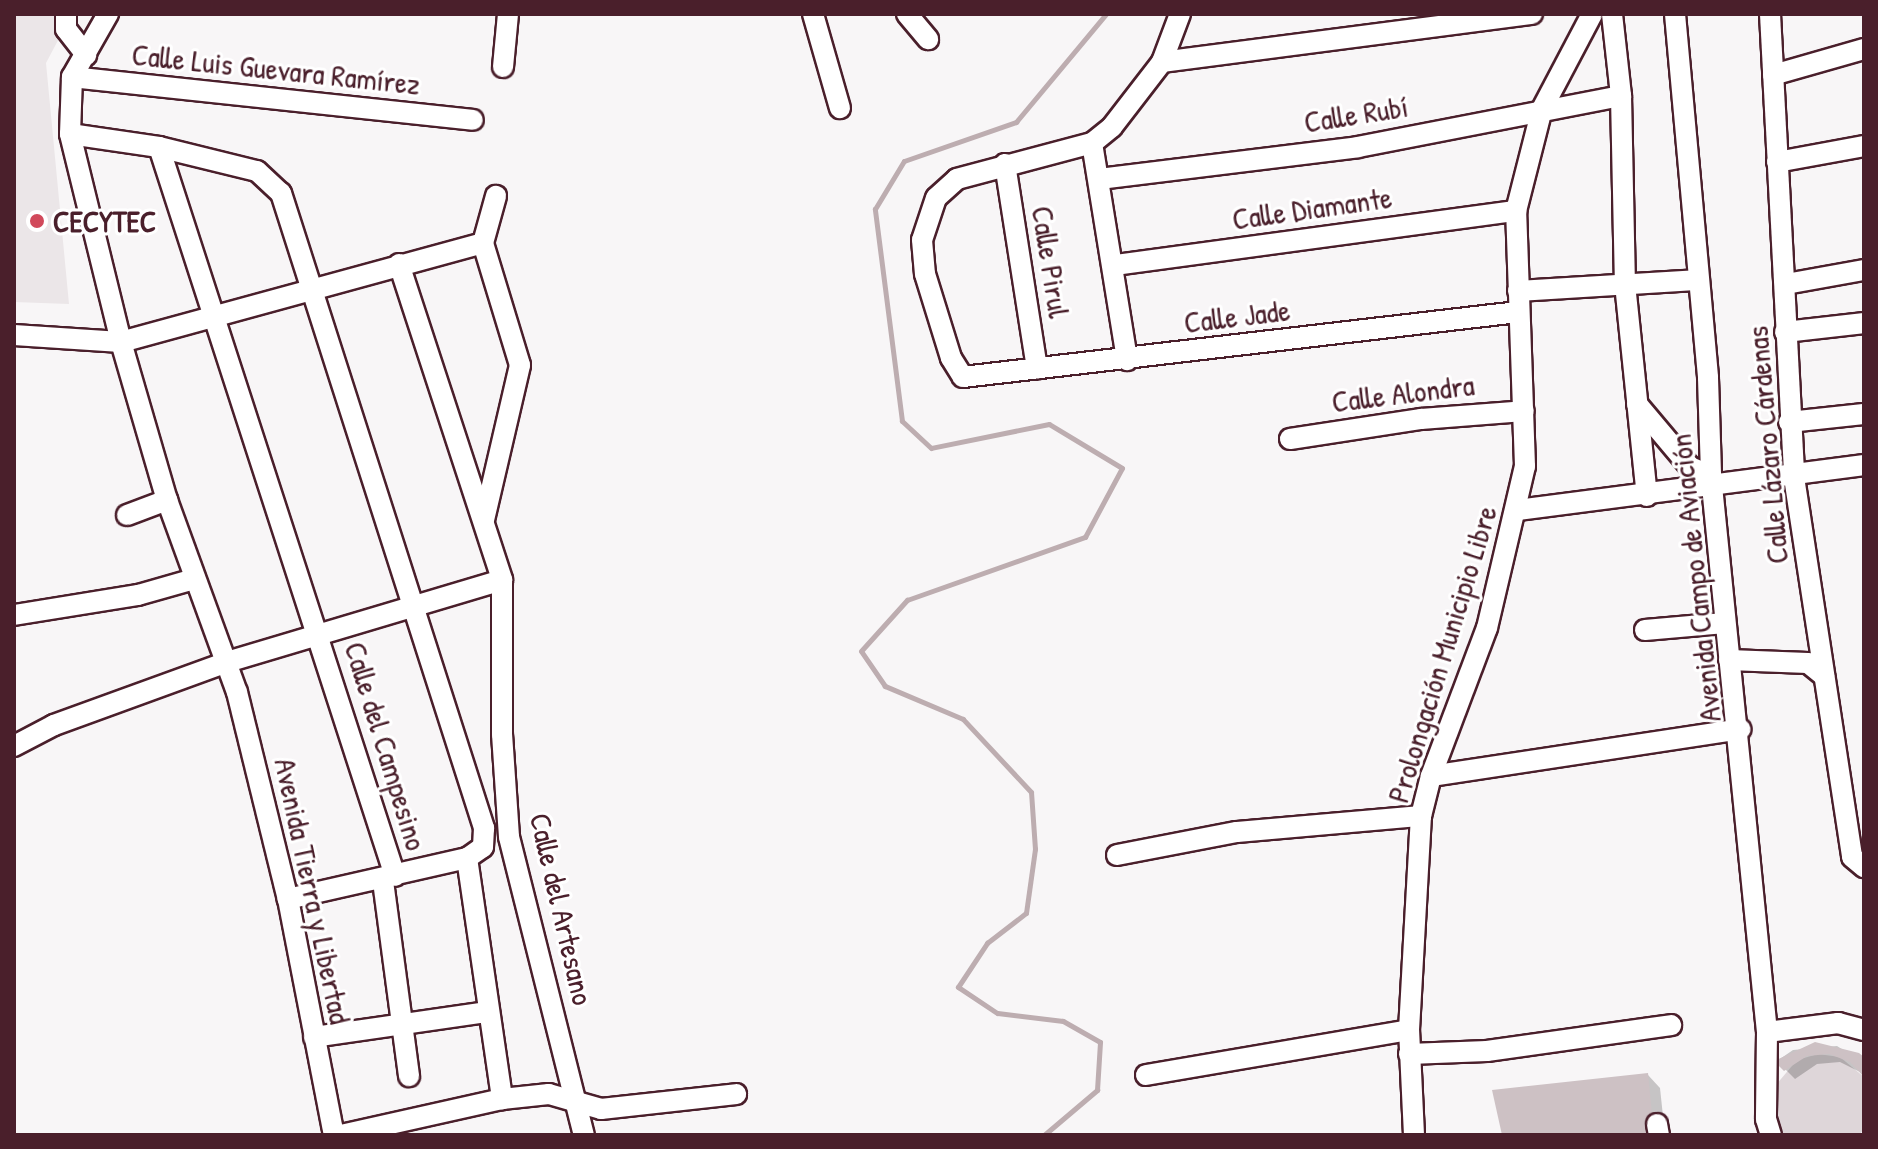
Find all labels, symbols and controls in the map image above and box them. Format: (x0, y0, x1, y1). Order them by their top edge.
street label: Calle Luis Guevara Ramírez (130, 36, 422, 102)
street label: Calle Rubí (1301, 88, 1411, 140)
street label: Calle Diamante (1230, 179, 1394, 237)
place label: CECYTEC (53, 203, 156, 239)
street label: Calle Pirul (1024, 204, 1078, 320)
marker: CECYTEC (28, 212, 46, 230)
street label: Calle Jade (1182, 292, 1292, 340)
street label: Calle Lázaro Cárdenas (1739, 325, 1795, 565)
street label: Calle Alondra (1330, 366, 1476, 420)
street label: Avenida Campo de Aviación (1662, 432, 1728, 724)
street label: Prolongación Municipio Libre (1380, 501, 1504, 807)
street label: Calle del Campesino (337, 638, 435, 854)
street label: Avenida Tierra y Libertad (267, 755, 359, 1027)
street label: Calle del Artesano (522, 810, 602, 1008)

